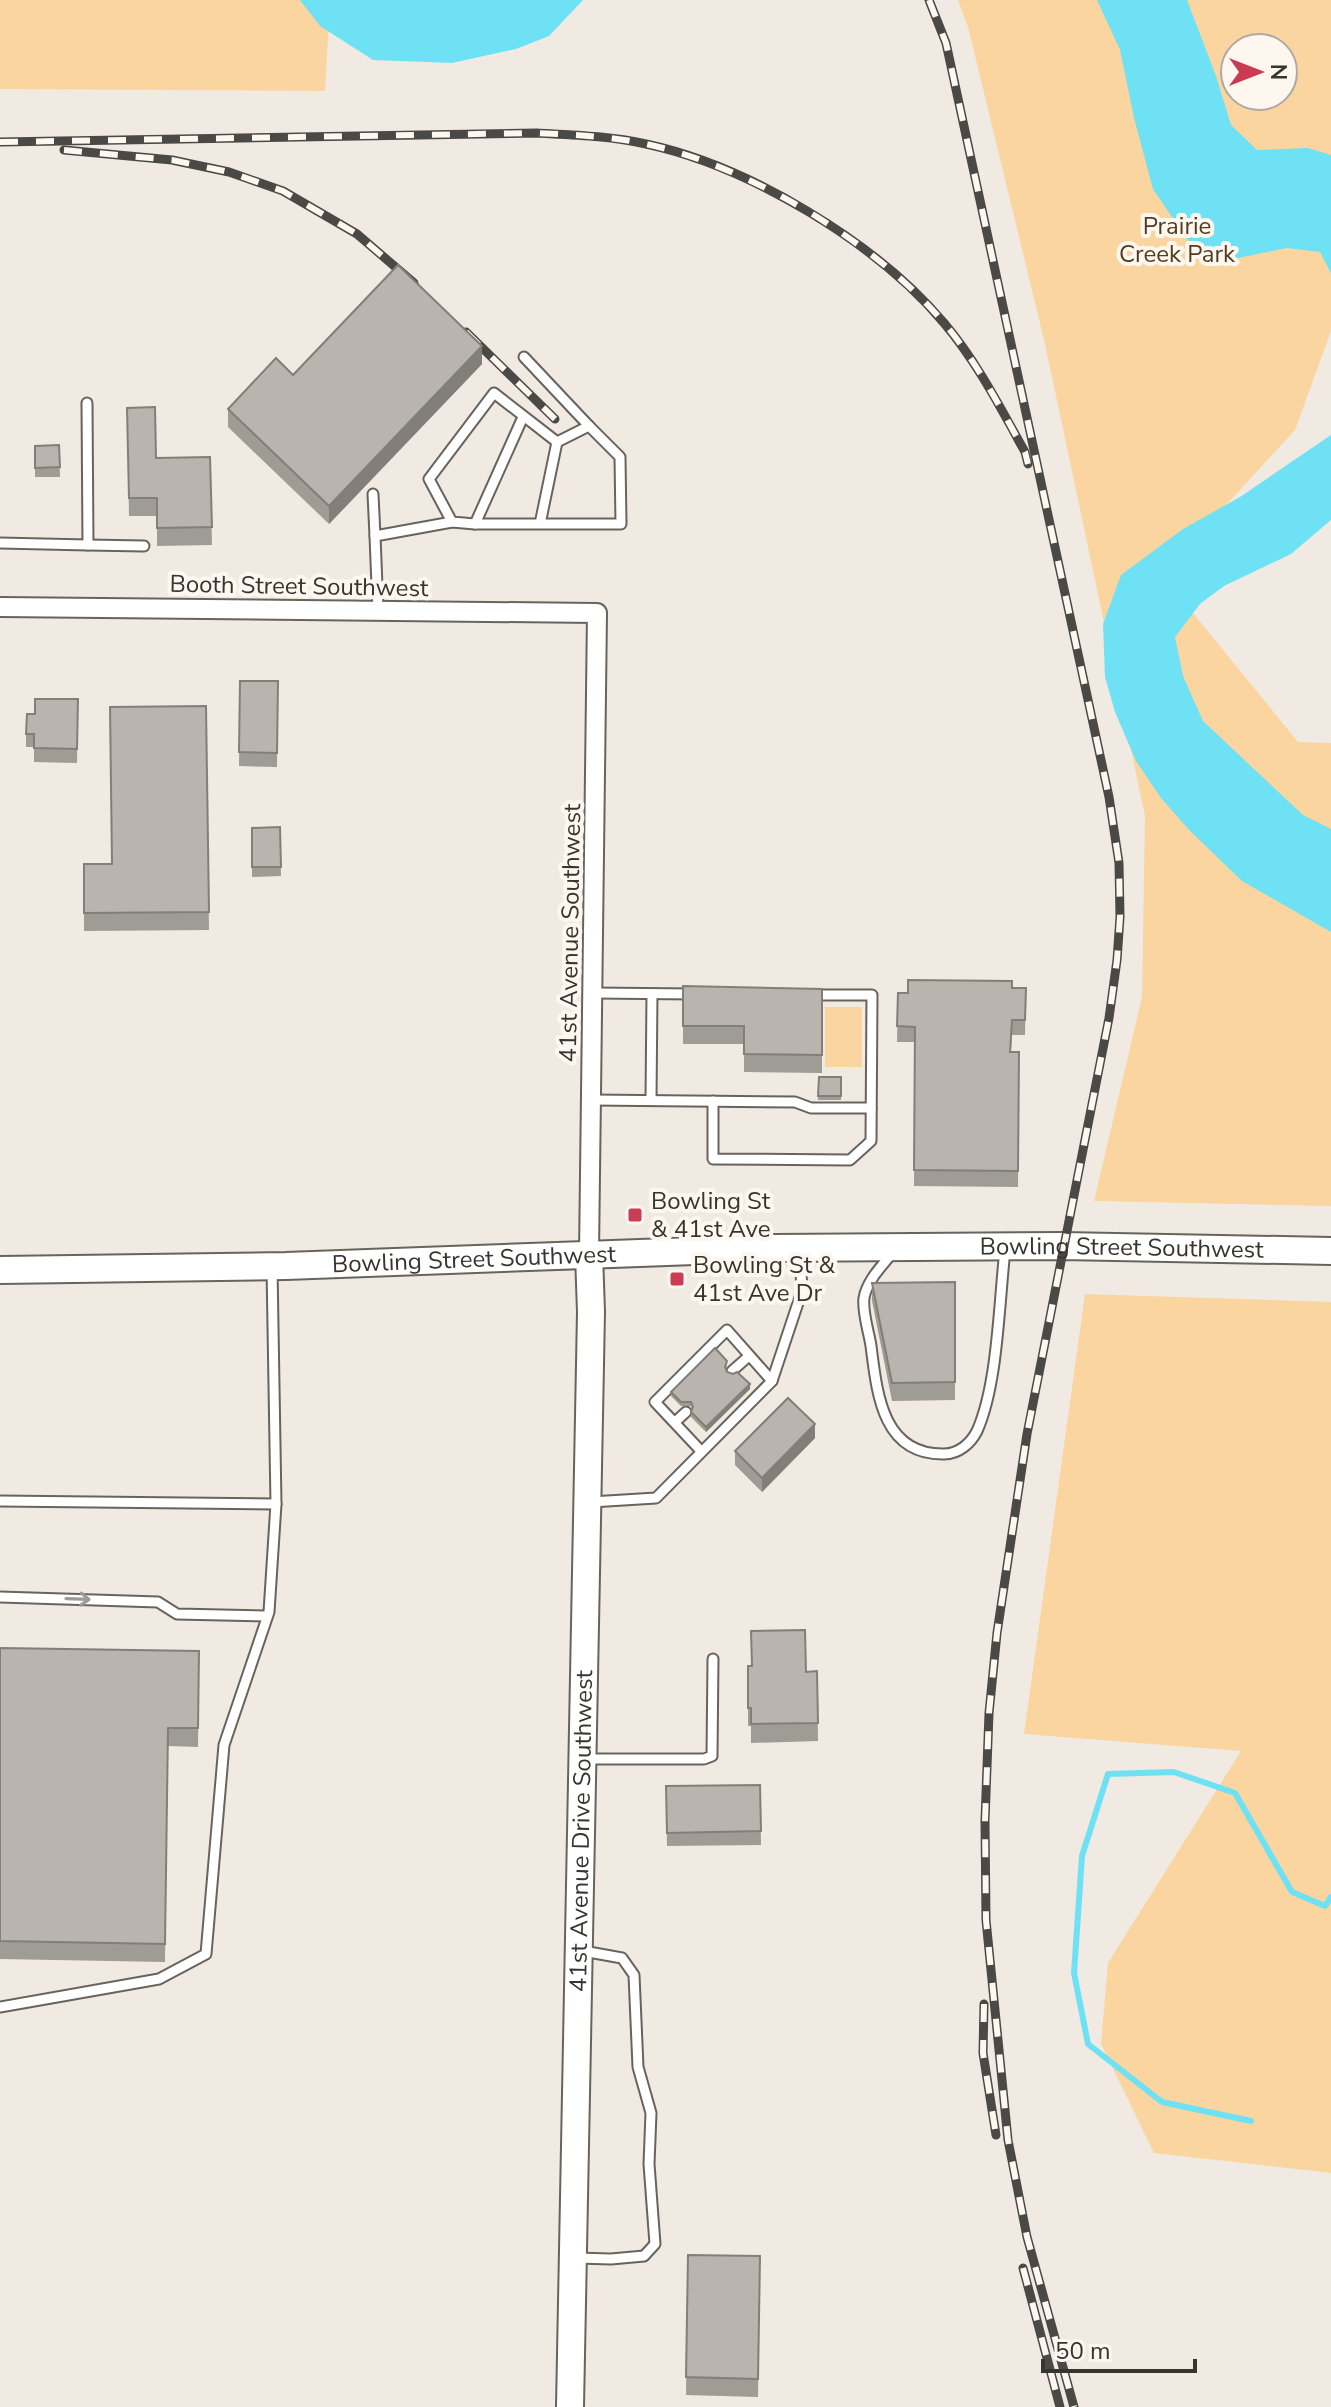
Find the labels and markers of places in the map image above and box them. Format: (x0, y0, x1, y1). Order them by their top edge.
place label: Bowling St & 41st Ave (651, 1185, 771, 1245)
marker: Bowling St & 41st Ave (626, 1206, 644, 1224)
place label: Bowling St & 41st Ave Dr (693, 1249, 835, 1309)
marker: Bowling St & 41st Ave Dr (668, 1270, 686, 1288)

